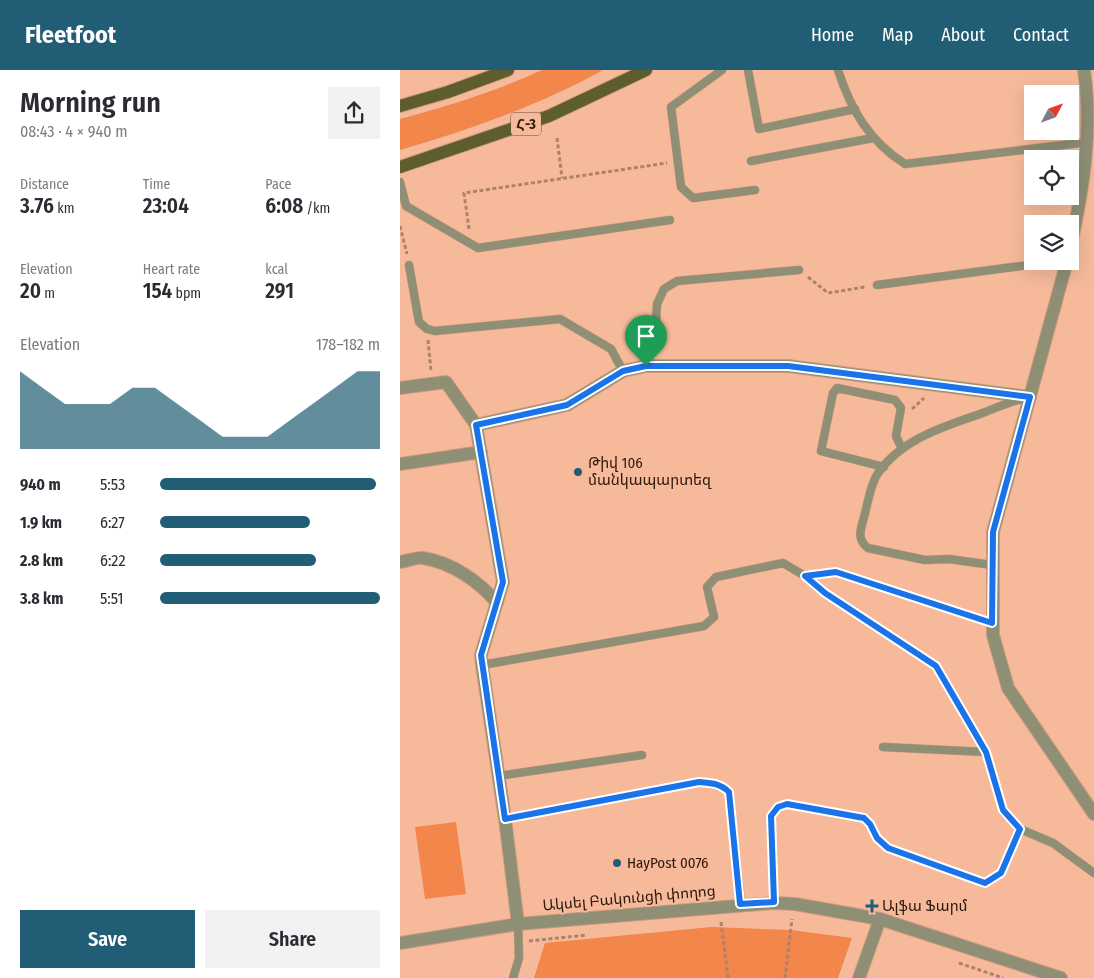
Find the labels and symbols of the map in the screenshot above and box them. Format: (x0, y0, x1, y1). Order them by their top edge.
north arrow (1024, 85, 1079, 140)
road number: Հ-3 (511, 112, 541, 136)
pin (625, 315, 667, 366)
place label: Թիվ 106 մանկապարտեզ (588, 454, 712, 489)
marker: Թիվ 106 մանկապարտեզ (572, 466, 584, 478)
place label: HayPost 0076 (627, 854, 709, 872)
marker: HayPost 0076 (611, 857, 623, 869)
street label: Ակսել Բակունցի փողոց (542, 881, 716, 915)
place label: Ալֆա Ֆարմ (882, 897, 968, 915)
marker: Ալֆա Ֆարմ (866, 900, 878, 912)

